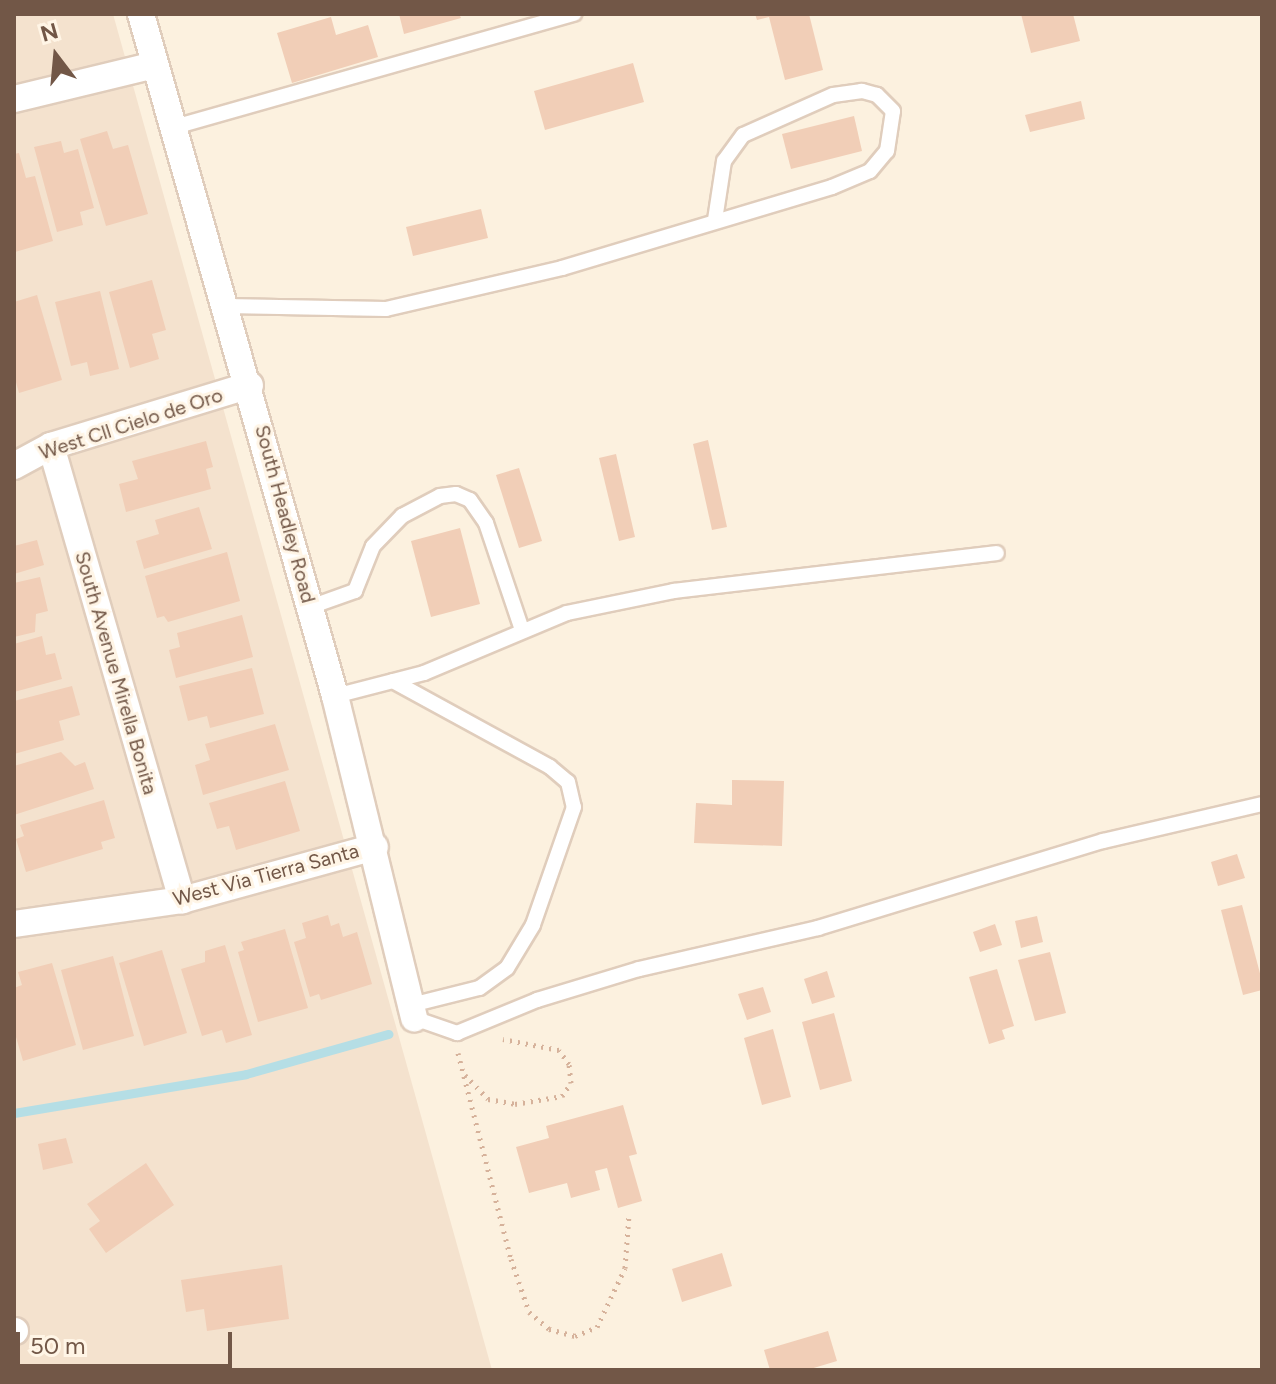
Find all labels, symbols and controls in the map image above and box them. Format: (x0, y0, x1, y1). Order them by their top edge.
north arrow (16, 16, 96, 96)
text: N (37, 17, 61, 48)
street label: West Cll Cielo de Oro (36, 383, 226, 465)
street label: South Headley Road (250, 422, 320, 606)
street label: South Avenue Mirella Bonita (70, 549, 162, 797)
street label: West Via Tierra Santa (170, 839, 362, 911)
scale bar (20, 1316, 236, 1366)
text: 50 m (30, 1331, 86, 1360)

